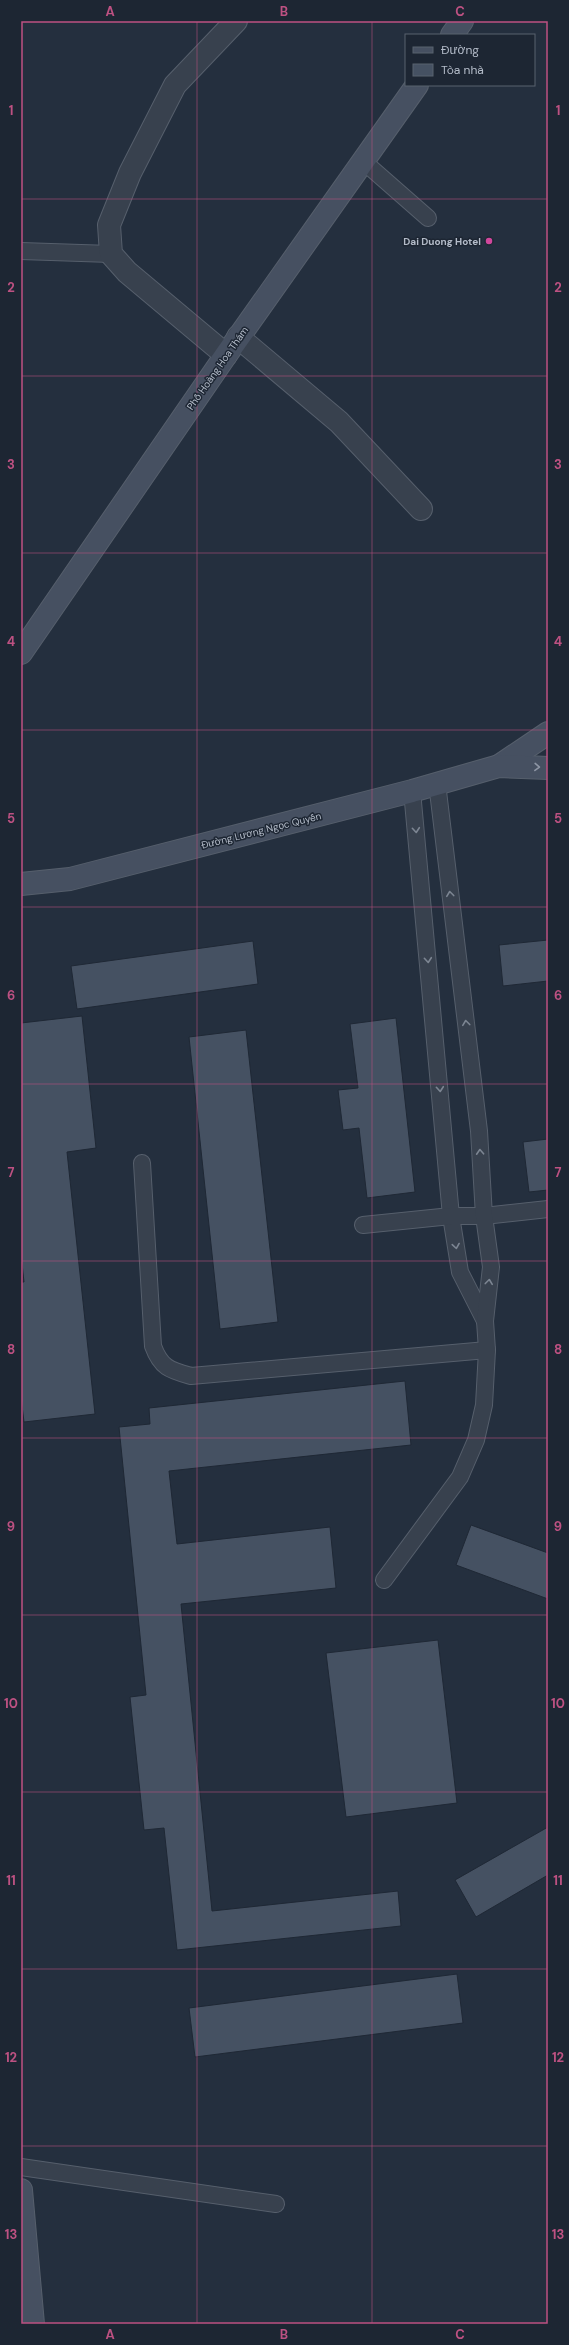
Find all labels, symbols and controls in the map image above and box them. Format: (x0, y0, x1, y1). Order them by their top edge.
text: A (105, 3, 115, 20)
text: B (280, 3, 288, 20)
text: C (455, 3, 465, 20)
legend (405, 34, 535, 86)
text: Đường (441, 42, 479, 58)
text: Tòa nhà (441, 62, 484, 78)
text: 1 (9, 102, 13, 119)
text: 1 (556, 102, 560, 119)
place label: Dai Duong Hotel (403, 235, 481, 248)
marker: Dai Duong Hotel (484, 236, 494, 246)
text: 2 (7, 279, 15, 296)
text: 2 (554, 279, 562, 296)
street label: Phố Hoàng Hoa Thám (184, 324, 251, 413)
text: 3 (7, 456, 15, 473)
text: 3 (554, 456, 562, 473)
text: 4 (7, 633, 15, 650)
text: 4 (554, 633, 562, 650)
one-way arrow (534, 763, 540, 771)
street label: Đường Lương Ngọc Quyến (200, 809, 323, 852)
text: 5 (7, 810, 15, 827)
text: 5 (554, 810, 562, 827)
one-way arrow (411, 827, 420, 833)
one-way arrow (446, 891, 455, 897)
one-way arrow (423, 956, 432, 963)
text: 6 (7, 987, 15, 1004)
text: 6 (554, 987, 562, 1004)
one-way arrow (462, 1020, 471, 1026)
one-way arrow (435, 1086, 444, 1092)
one-way arrow (476, 1149, 484, 1155)
text: 7 (8, 1164, 15, 1181)
text: 7 (555, 1164, 562, 1181)
one-way arrow (451, 1243, 460, 1249)
one-way arrow (484, 1279, 493, 1285)
text: 8 (7, 1341, 15, 1358)
text: 8 (554, 1341, 562, 1358)
text: 9 (7, 1518, 15, 1535)
text: 9 (554, 1518, 562, 1535)
text: 10 (4, 1695, 18, 1712)
text: 10 (551, 1695, 565, 1712)
text: 11 (6, 1872, 16, 1889)
text: 11 (553, 1872, 563, 1889)
text: 12 (5, 2049, 17, 2066)
text: 12 (552, 2049, 564, 2066)
text: 13 (5, 2226, 17, 2243)
text: 13 (552, 2226, 564, 2243)
text: A (105, 2326, 115, 2343)
text: B (280, 2326, 288, 2343)
text: C (455, 2326, 465, 2343)

